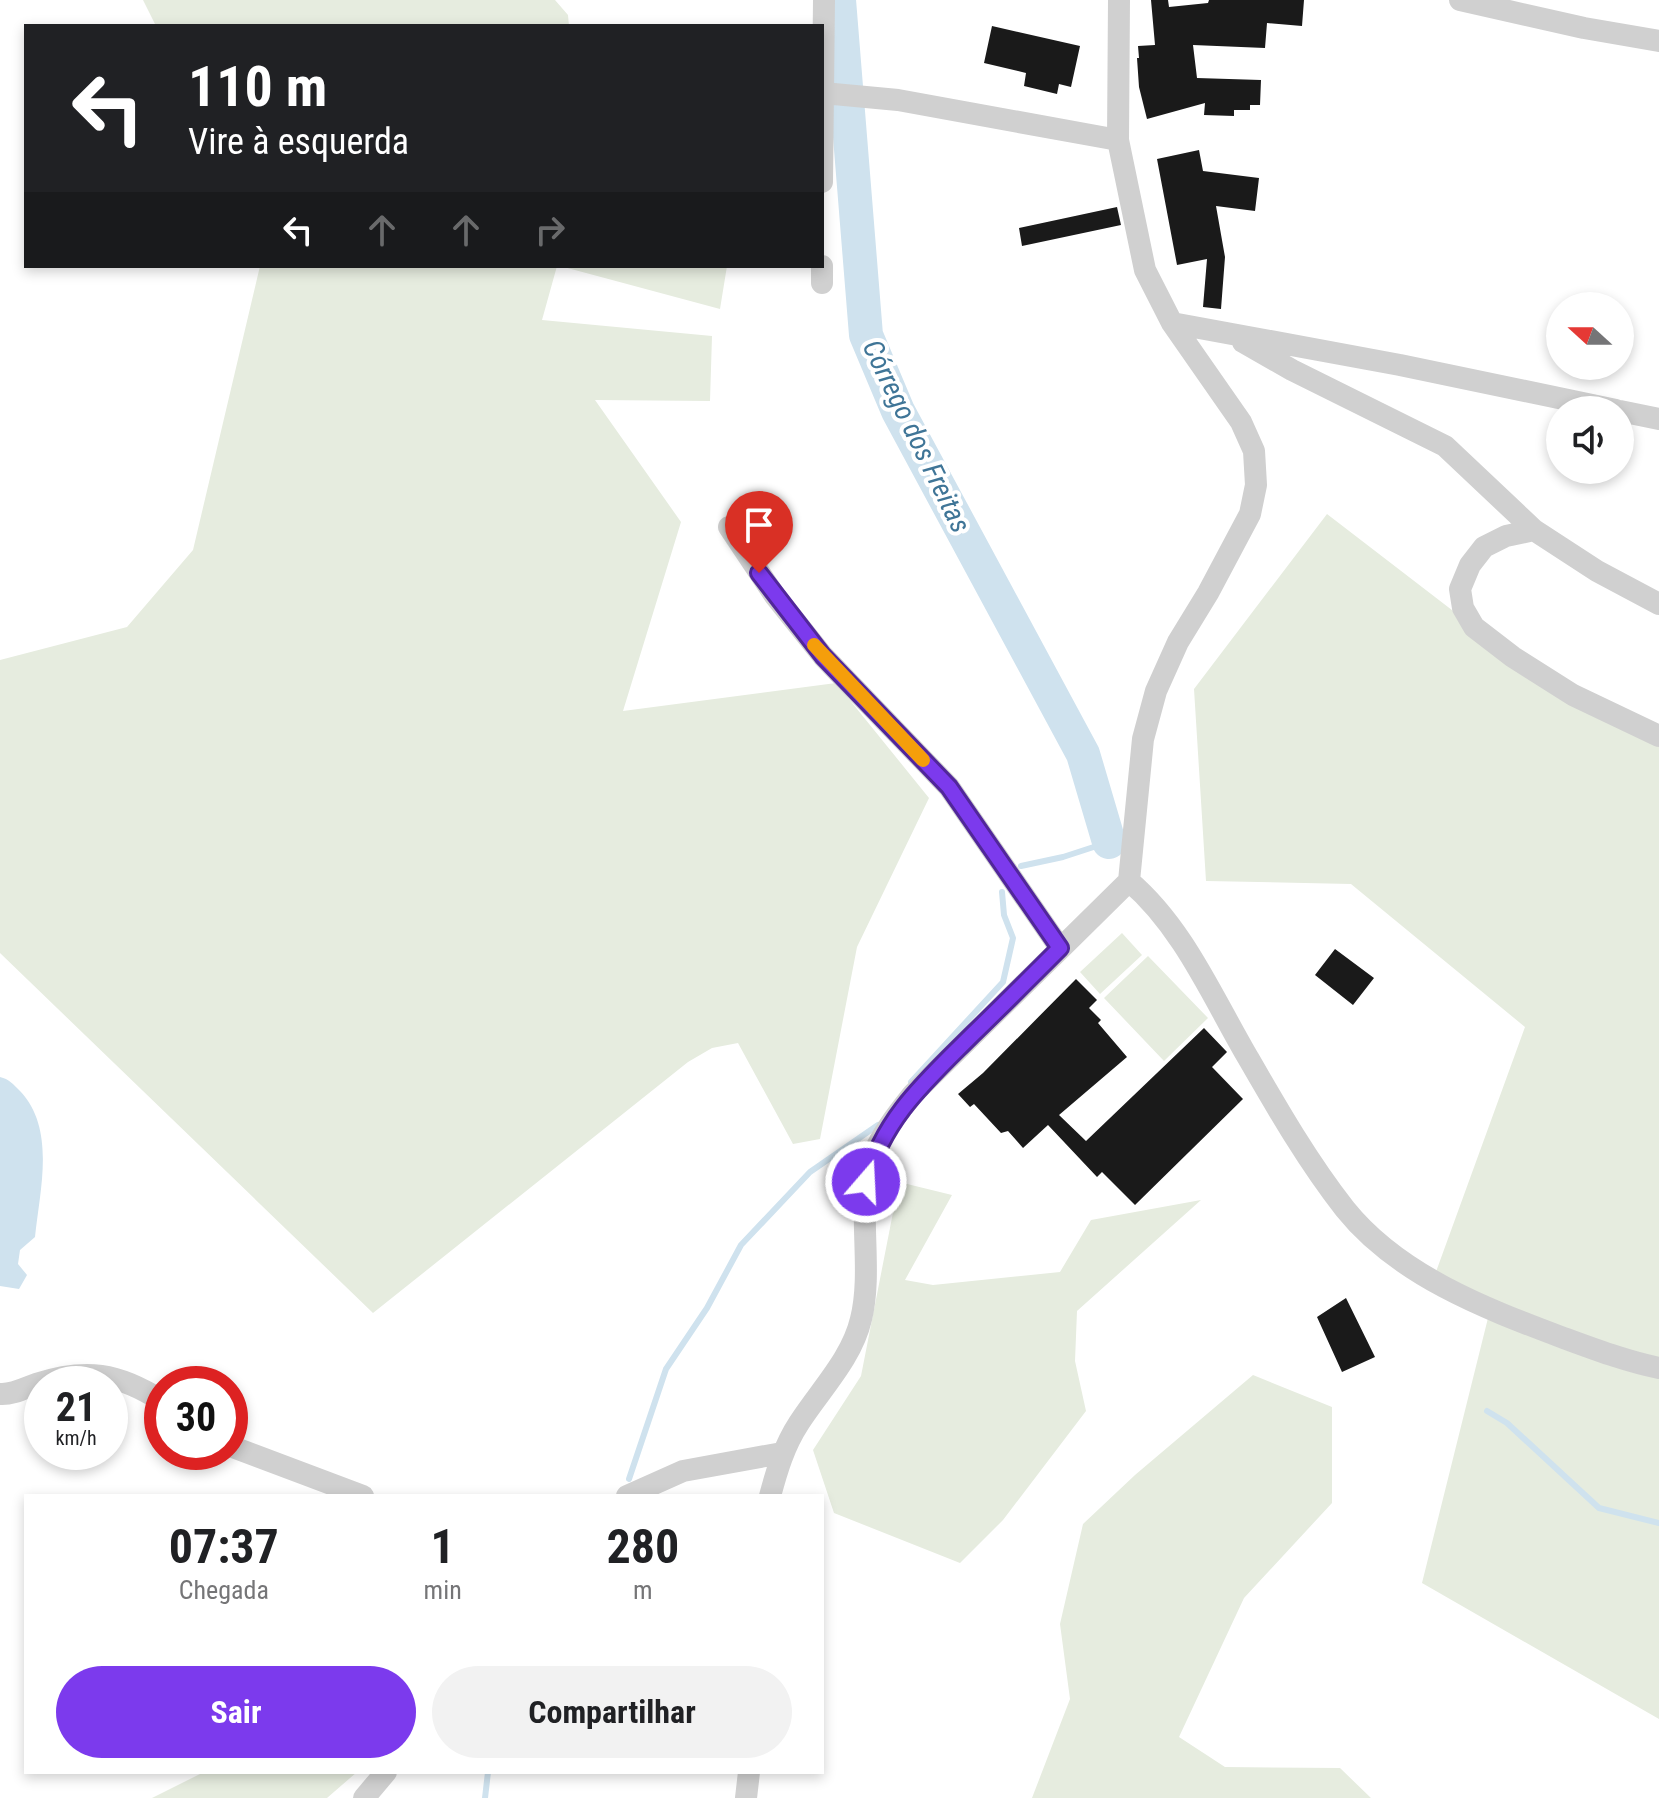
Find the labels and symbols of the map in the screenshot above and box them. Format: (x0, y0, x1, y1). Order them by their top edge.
north arrow (1546, 292, 1634, 380)
water label: Córrego dos Freitas (856, 334, 978, 538)
pin (725, 491, 793, 573)
position arrow (824, 1140, 908, 1224)
speed limit sign: 30 (144, 1366, 248, 1470)

